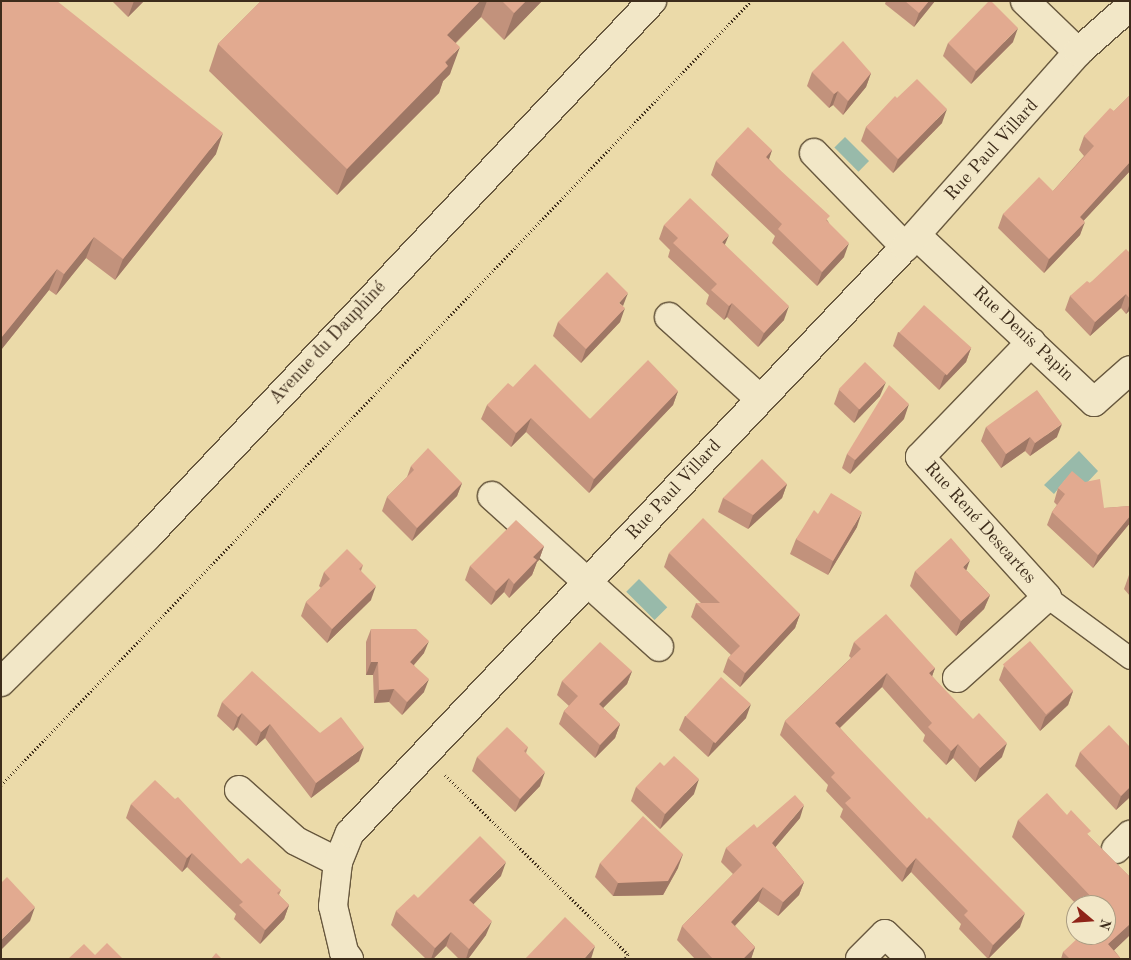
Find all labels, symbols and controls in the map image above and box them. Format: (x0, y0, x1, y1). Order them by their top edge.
street label: Rue Paul Villard (941, 95, 1043, 205)
street label: Avenue du Dauphiné (265, 277, 391, 409)
street label: Rue Denis Papin (968, 282, 1078, 386)
street label: Rue Paul Villard (622, 435, 726, 545)
street label: Rue René Descartes (920, 458, 1040, 588)
north arrow (1066, 895, 1116, 945)
text: N (1096, 917, 1113, 932)

